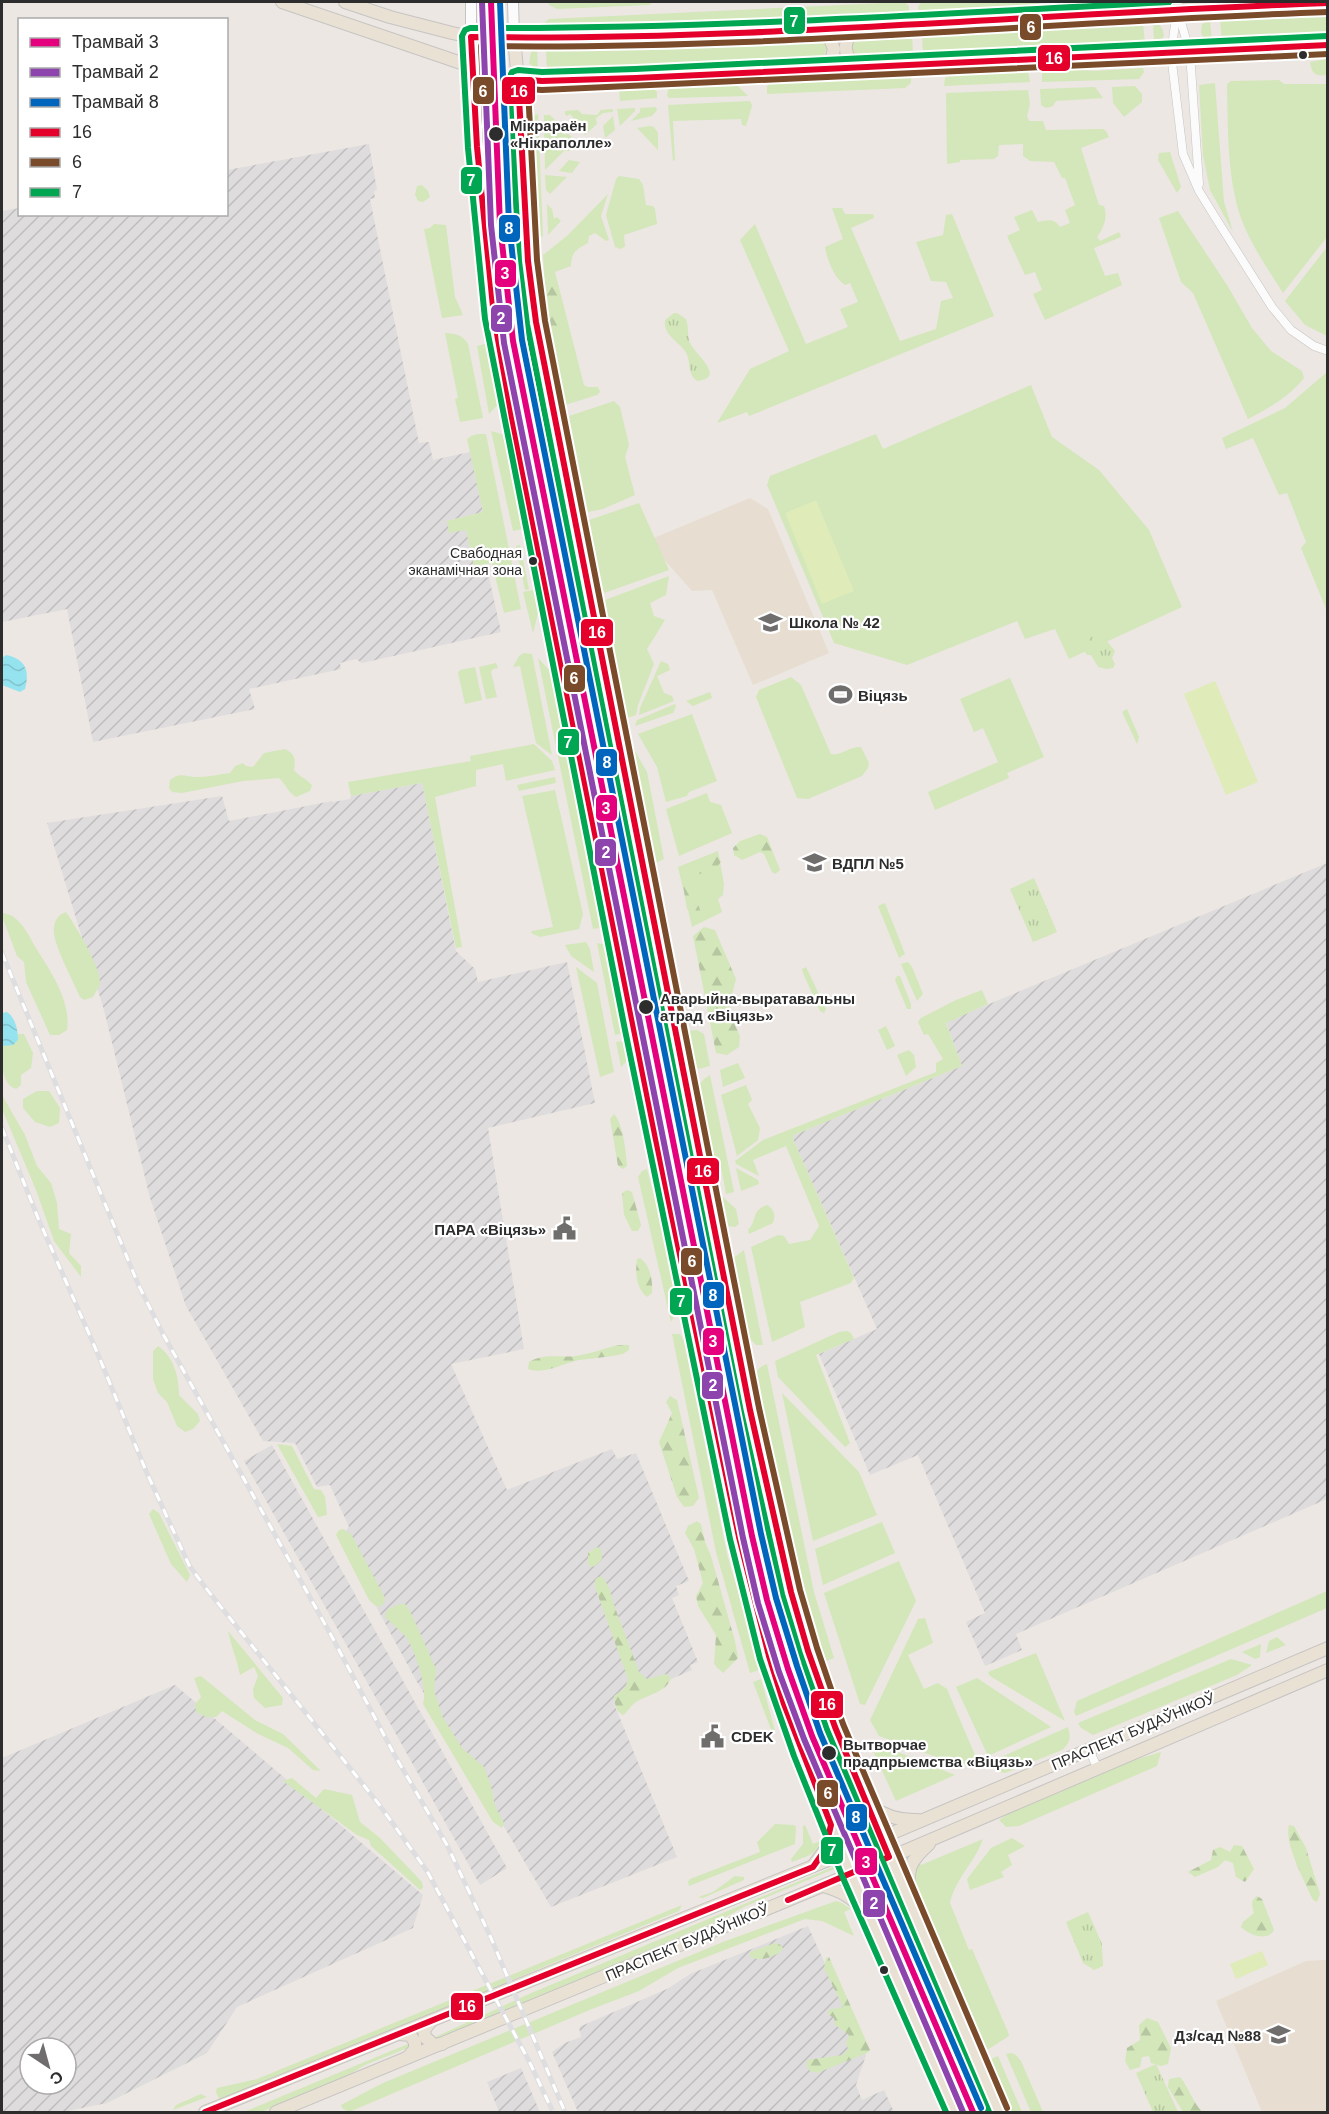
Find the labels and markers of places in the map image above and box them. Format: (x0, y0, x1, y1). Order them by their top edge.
unlabelled marker (1297, 49, 1309, 61)
place label: Мікрараён «Нікраполле» (510, 117, 612, 151)
marker: Мікрараён «Нікраполле» (487, 125, 505, 143)
place label: Свабодная эканамічная зона (409, 545, 522, 578)
marker: Свабодная эканамічная зона (527, 555, 539, 567)
school or university icon: Школа № 42 (758, 609, 784, 635)
place label: Школа № 42 (789, 614, 880, 631)
sports icon: Віцязь (827, 682, 853, 708)
place label: Віцязь (858, 687, 908, 704)
school or university icon: ВДПЛ №5 (801, 850, 827, 876)
place label: ВДПЛ №5 (832, 855, 904, 872)
place label: Аварыйна-выратавальны атрад «Віцязь» (660, 990, 855, 1024)
marker: Аварыйна-выратавальны атрад «Віцязь» (637, 998, 655, 1016)
public building icon: ПАРА «Віцязь» (551, 1216, 577, 1242)
place label: ПАРА «Віцязь» (434, 1221, 546, 1238)
public building icon: CDEK (700, 1723, 726, 1749)
place label: CDEK (731, 1728, 774, 1745)
place label: Вытворчае прадпрыемства «Віцязь» (843, 1736, 1033, 1770)
marker: Вытворчае прадпрыемства «Віцязь» (820, 1744, 838, 1762)
unlabelled marker (878, 1964, 890, 1976)
school or university icon: Дз/сад №88 (1266, 2022, 1292, 2048)
place label: Дз/сад №88 (1174, 2027, 1261, 2044)

